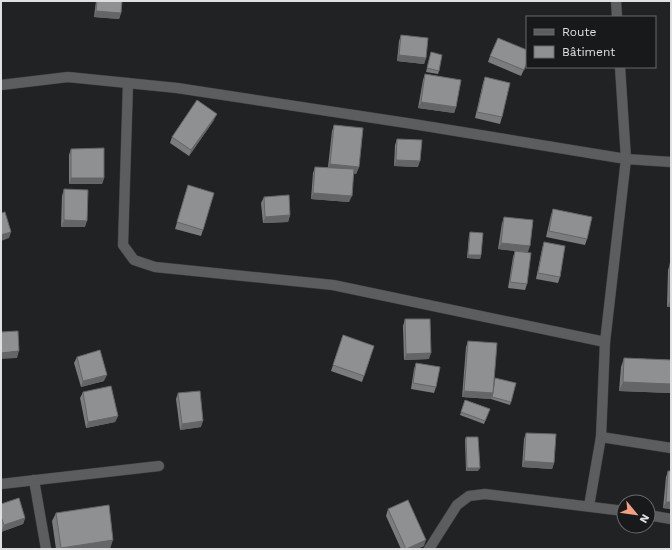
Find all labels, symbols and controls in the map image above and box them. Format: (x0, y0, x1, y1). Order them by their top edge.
legend (526, 16, 656, 68)
text: Route (562, 25, 596, 39)
text: Bâtiment (562, 45, 615, 59)
north arrow (616, 494, 656, 534)
text: N (637, 512, 652, 525)

